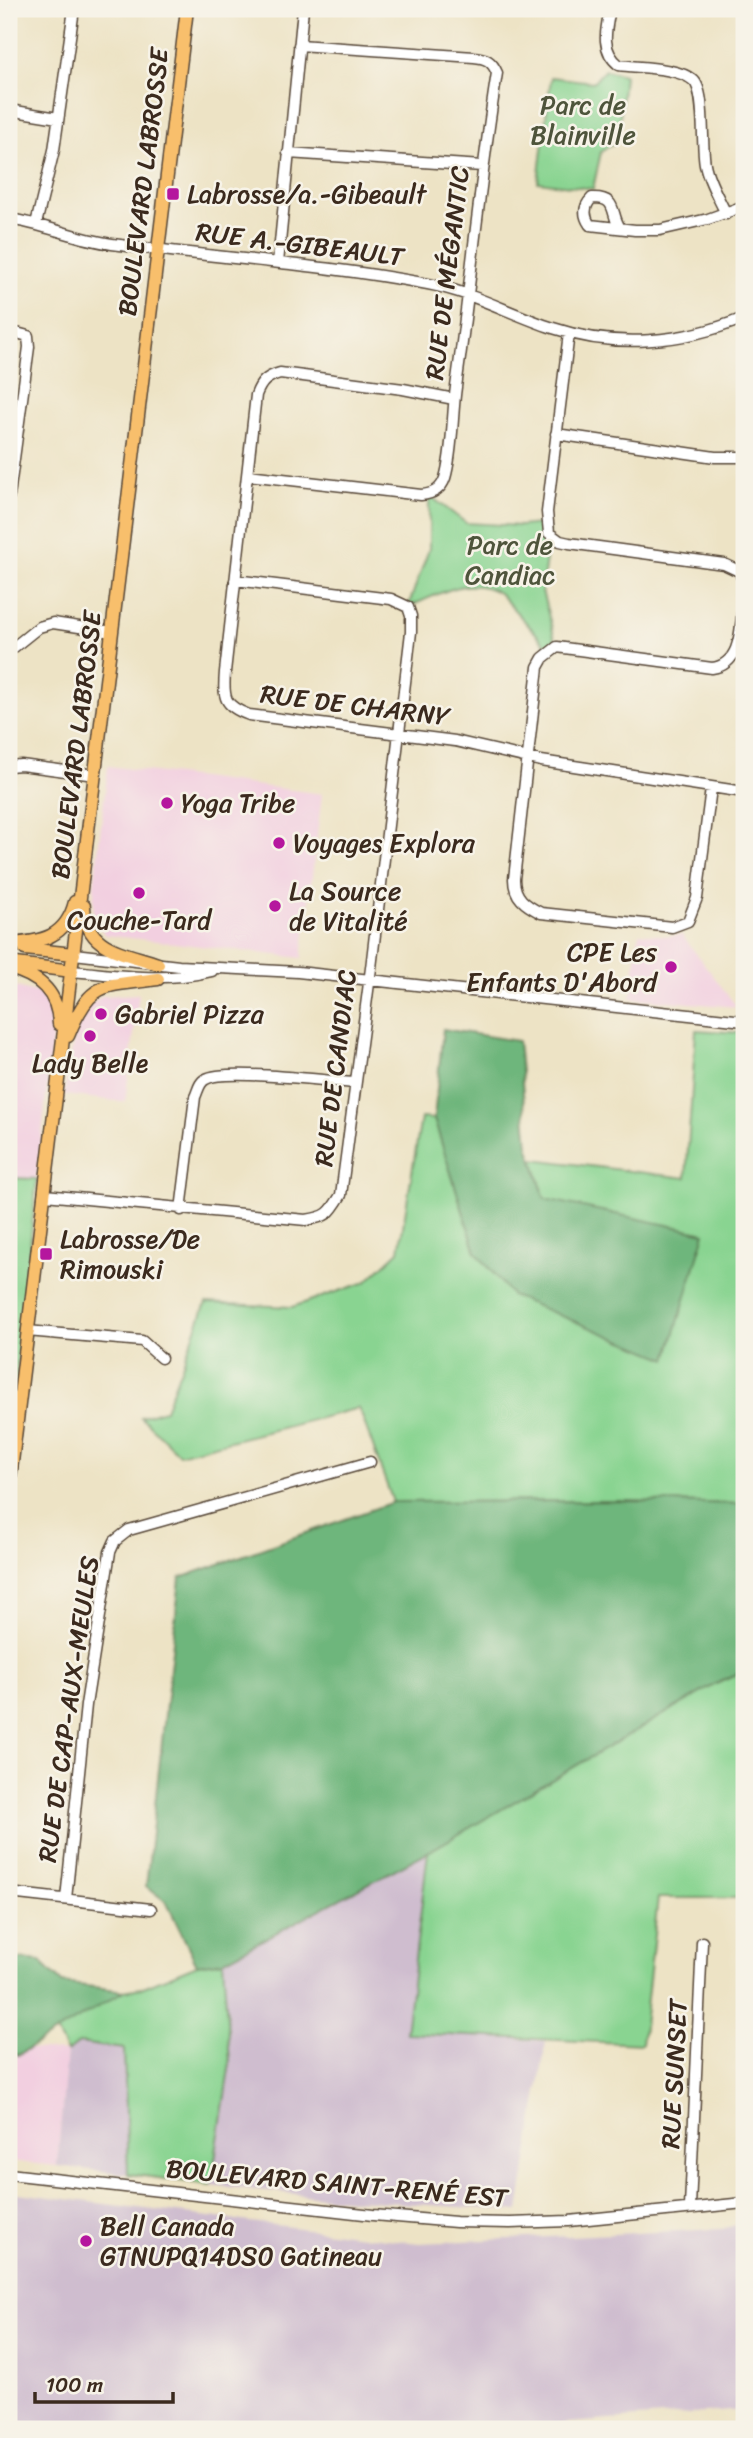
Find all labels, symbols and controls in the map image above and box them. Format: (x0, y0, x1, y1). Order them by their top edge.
street label: BOULEVARD LABROSSE (104, 44, 182, 319)
park label: Parc de Blainville (530, 82, 636, 158)
street label: RUE DE MÉGANTIC (411, 163, 483, 383)
place label: Labrosse/a.-Gibeault (187, 171, 428, 217)
marker: Labrosse/a.-Gibeault (165, 186, 181, 202)
street label: RUE A.-GIBEAULT (193, 208, 408, 280)
park label: Parc de Candiac (465, 522, 555, 598)
street label: BOULEVARD LABROSSE (37, 607, 115, 882)
street label: RUE DE CHARNY (258, 671, 454, 740)
place label: Yoga Tribe (181, 780, 295, 826)
marker: Yoga Tribe (159, 795, 175, 811)
place label: Voyages Explora (293, 820, 476, 866)
marker: Voyages Explora (271, 835, 287, 851)
place label: La Source de Vitalité (289, 868, 408, 944)
marker: Couche-Tard (131, 885, 147, 901)
place label: Couche-Tard (67, 897, 213, 943)
marker: La Source de Vitalité (267, 898, 283, 914)
place label: CPE Les Enfants D'Abord (466, 929, 659, 1005)
marker: CPE Les Enfants D'Abord (663, 959, 679, 975)
street label: RUE DE CANDIAC (300, 967, 370, 1169)
place label: Gabriel Pizza (115, 991, 265, 1037)
marker: Gabriel Pizza (93, 1006, 109, 1022)
marker: Lady Belle (82, 1028, 98, 1044)
place label: Lady Belle (32, 1040, 149, 1086)
place label: Labrosse/De Rimouski (60, 1216, 200, 1292)
marker: Labrosse/De Rimouski (38, 1246, 54, 1262)
street label: RUE DE CAP-AUX-MEULES (24, 1553, 112, 1865)
street label: RUE SUNSET (647, 1996, 701, 2150)
street label: BOULEVARD SAINT-RENÉ EST (164, 2145, 512, 2221)
place label: Bell Canada GTNUPQ14DS0 Gatineau (100, 2203, 382, 2279)
marker: Bell Canada GTNUPQ14DS0 Gatineau (78, 2233, 94, 2249)
scale bar (35, 2361, 173, 2405)
text: 100 m (46, 2366, 103, 2404)

